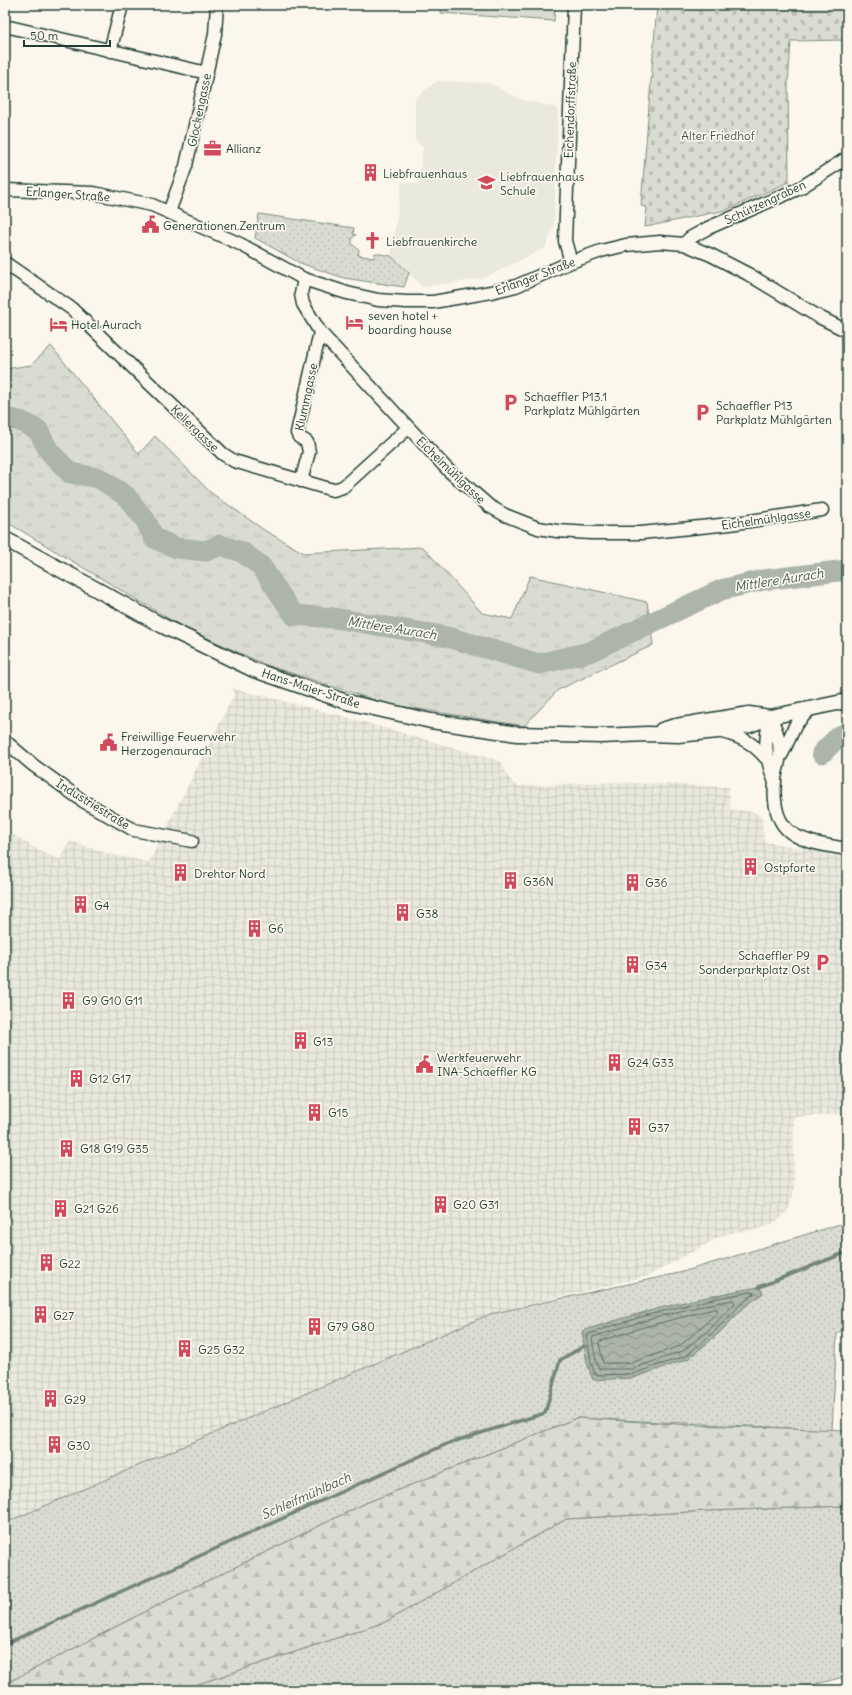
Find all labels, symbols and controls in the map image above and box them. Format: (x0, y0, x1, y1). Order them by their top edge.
scale bar (24, 22, 110, 48)
text: 50 m (30, 28, 59, 43)
street label: Eichendorffstraße (561, 61, 579, 159)
street label: Glockengasse (184, 72, 214, 148)
park label: Alter Friedhof (681, 128, 756, 143)
office icon: Allianz (203, 138, 223, 158)
place label: Allianz (226, 141, 262, 156)
building icon: Liebfrauenhaus (360, 163, 380, 183)
place label: Liebfrauenhaus (383, 166, 467, 181)
place label: Liebfrauenhaus Schule (500, 169, 584, 198)
school or university icon: Liebfrauenhaus Schule (477, 173, 497, 193)
street label: Schützengraben (722, 177, 808, 227)
street label: Erlanger Straße (25, 184, 111, 204)
public building icon: Generationen.Zentrum (140, 215, 160, 235)
place label: Generationen.Zentrum (163, 218, 286, 233)
church icon: Liebfrauenkirche (363, 231, 383, 251)
place label: Liebfrauenkirche (386, 234, 477, 249)
street label: Erlanger Straße (493, 254, 577, 298)
place label: seven hotel + boarding house (368, 308, 452, 337)
hotel icon: seven hotel + boarding house (345, 312, 365, 332)
hotel icon: Hotel Aurach (48, 314, 68, 334)
place label: Hotel Aurach (71, 317, 142, 332)
street label: Klummgasse (291, 362, 321, 432)
place label: Schaeffler P13.1 Parkplatz Mühlgärten (524, 389, 640, 418)
parking icon: Schaeffler P13.1 Parkplatz Mühlgärten (501, 393, 521, 413)
place label: Schaeffler P13 Parkplatz Mühlgärten (716, 398, 832, 427)
street label: Kellergasse (168, 401, 222, 455)
parking icon: Schaeffler P13 Parkplatz Mühlgärten (693, 402, 713, 422)
street label: Eichelmühlgasse (413, 433, 489, 507)
street label: Eichelmühlgasse (720, 505, 812, 533)
water label: Mittlere Aurach (733, 565, 825, 595)
water label: Mittlere Aurach (346, 613, 438, 643)
street label: Hans-Maier-Straße (260, 665, 362, 711)
place label: Freiwillige Feuerwehr Herzogenaurach (121, 729, 236, 758)
public building icon: Freiwillige Feuerwehr Herzogenaurach (98, 733, 118, 753)
street label: Industriestraße (53, 775, 133, 833)
building icon: Ostpforte (741, 857, 761, 877)
place label: Ostpforte (764, 860, 815, 875)
building icon: Drehtor Nord (171, 863, 191, 883)
place label: Drehtor Nord (194, 866, 266, 881)
building icon: G36N (500, 871, 520, 891)
building icon: G36 (622, 872, 642, 892)
place label: G36N (523, 874, 554, 889)
place label: G36 (645, 875, 667, 890)
building icon: G4 (71, 895, 91, 915)
place label: G4 (94, 898, 110, 913)
building icon: G38 (393, 903, 413, 923)
place label: G38 (416, 906, 438, 921)
building icon: G6 (245, 918, 265, 938)
place label: G6 (268, 921, 284, 936)
place label: Schaeffler P9 Sonderparkplatz Ost (699, 948, 810, 977)
parking icon: Schaeffler P9 Sonderparkplatz Ost (813, 952, 833, 972)
building icon: G34 (622, 955, 642, 975)
place label: G34 (645, 958, 667, 973)
building icon: G9 G10 G11 (59, 990, 79, 1010)
place label: G9 G10 G11 (82, 993, 143, 1008)
building icon: G13 (290, 1031, 310, 1051)
place label: G13 (313, 1034, 333, 1049)
place label: Werkfeuerwehr INA-Schaeffler KG (437, 1050, 537, 1079)
building icon: G24 G33 (604, 1052, 624, 1072)
public building icon: Werkfeuerwehr INA-Schaeffler KG (414, 1054, 434, 1074)
place label: G24 G33 (627, 1055, 674, 1070)
building icon: G12 G17 (66, 1068, 86, 1088)
place label: G12 G17 (89, 1071, 131, 1086)
building icon: G15 (305, 1102, 325, 1122)
place label: G15 (328, 1105, 348, 1120)
building icon: G37 (625, 1117, 645, 1137)
place label: G37 (648, 1120, 669, 1135)
building icon: G18 G19 G35 (57, 1138, 77, 1158)
place label: G18 G19 G35 (80, 1141, 149, 1156)
building icon: G20 G31 (430, 1194, 450, 1214)
place label: G20 G31 (453, 1197, 499, 1212)
building icon: G21 G26 (51, 1198, 71, 1218)
place label: G21 G26 (74, 1201, 119, 1216)
building icon: G22 (36, 1253, 56, 1273)
place label: G22 (59, 1256, 81, 1271)
building icon: G27 (30, 1305, 50, 1325)
place label: G27 (53, 1308, 74, 1323)
building icon: G79 G80 (304, 1316, 324, 1336)
place label: G79 G80 (327, 1319, 375, 1334)
building icon: G25 G32 (175, 1339, 195, 1359)
place label: G25 G32 (198, 1342, 245, 1357)
building icon: G29 (41, 1389, 61, 1409)
place label: G29 (64, 1392, 86, 1407)
building icon: G30 (44, 1435, 64, 1455)
place label: G30 (67, 1438, 90, 1453)
water label: Schleifmühlbach (258, 1468, 354, 1523)

